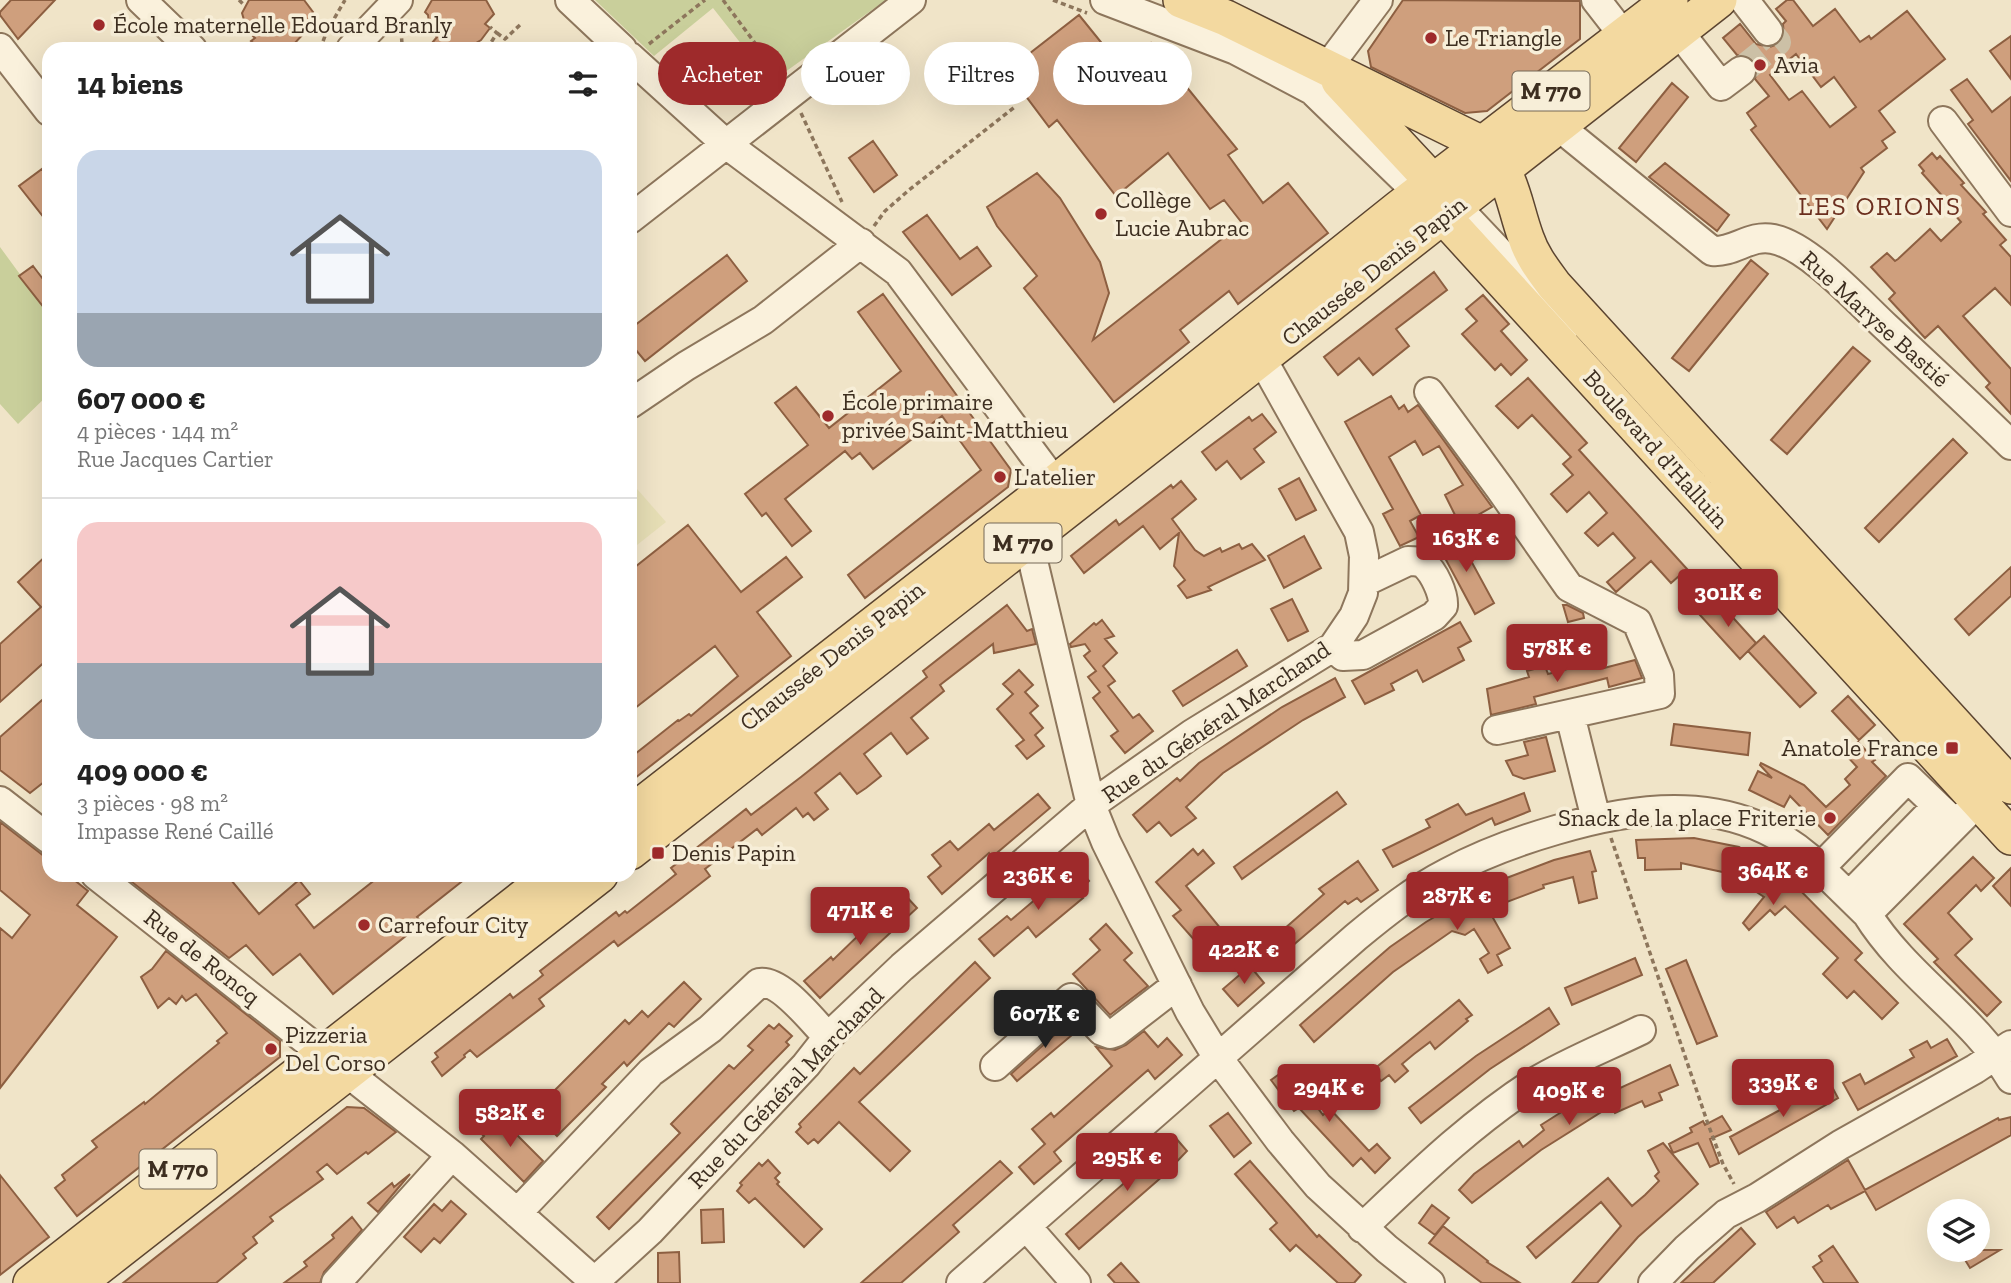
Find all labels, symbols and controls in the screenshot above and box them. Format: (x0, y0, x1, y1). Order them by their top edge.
place label: École maternelle Edouard Branly (113, 10, 453, 39)
marker: École maternelle Edouard Branly (91, 17, 107, 33)
place label: Le Triangle (1445, 23, 1562, 52)
marker: Le Triangle (1423, 30, 1439, 46)
chip: Acheter (658, 42, 787, 105)
chip: Louer (801, 42, 910, 105)
chip: Filtres (924, 42, 1039, 105)
chip: Nouveau (1053, 42, 1192, 105)
place label: Avia (1774, 50, 1819, 79)
marker: Avia (1752, 57, 1768, 73)
icon: filters (564, 65, 602, 103)
text: 14 biens (77, 66, 183, 102)
road number: M 770 (1512, 72, 1590, 110)
place label: Collège Lucie Aubrac (1115, 185, 1249, 242)
street label: Chaussée Denis Papin (1275, 189, 1472, 352)
district label: LES ORIONS (1798, 190, 1962, 222)
icon: home (277, 196, 403, 322)
marker: Collège Lucie Aubrac (1093, 206, 1109, 222)
street label: Rue Maryse Bastié (1795, 244, 1956, 393)
street label: Boulevard d'Halluin (1577, 363, 1735, 534)
text: 607 000 € (77, 381, 206, 417)
place label: École primaire privée Saint-Matthieu (842, 387, 1069, 444)
marker: École primaire privée Saint-Matthieu (820, 408, 836, 424)
text: 4 pièces · 144 m² (77, 417, 238, 445)
text: Rue Jacques Cartier (77, 445, 274, 473)
place label: L'atelier (1014, 462, 1096, 491)
marker: L'atelier (992, 469, 1008, 485)
pin: 163K € (1409, 514, 1523, 574)
text: 163K € (1432, 523, 1500, 551)
road number: M 770 (984, 524, 1062, 562)
icon: home (277, 568, 403, 694)
pin: 301K € (1671, 570, 1785, 629)
street label: Chaussée Denis Papin (733, 574, 930, 737)
text: 301K € (1694, 578, 1762, 606)
pin: 578K € (1500, 624, 1614, 684)
text: 578K € (1522, 633, 1592, 661)
street label: Rue du Général Marchand (1096, 634, 1335, 809)
place label: Anatole France (1782, 733, 1938, 762)
marker: Anatole France (1944, 740, 1960, 756)
text: 409 000 € (77, 753, 208, 789)
text: 3 pièces · 98 m² (77, 789, 228, 817)
place label: Snack de la place Friterie (1558, 803, 1816, 832)
marker: Snack de la place Friterie (1822, 810, 1838, 826)
text: Impasse René Caillé (77, 817, 274, 845)
place label: Denis Papin (672, 838, 796, 867)
marker: Denis Papin (650, 845, 666, 861)
pin: 364K € (1716, 848, 1830, 907)
pin: 236K € (981, 852, 1095, 912)
text: 364K € (1737, 856, 1809, 884)
text: 236K € (1003, 861, 1073, 889)
pin: 287K € (1400, 872, 1514, 932)
text: 287K € (1422, 881, 1492, 909)
pin: 471K € (803, 888, 917, 947)
text: 471K € (827, 896, 893, 924)
street label: Rue de Roncq (138, 902, 266, 1011)
place label: Carrefour City (378, 910, 529, 939)
marker: Carrefour City (356, 917, 372, 933)
pin: 422K € (1187, 926, 1301, 986)
text: 422K € (1208, 935, 1280, 963)
street label: Rue du Général Marchand (682, 981, 890, 1195)
pin: 607K € (988, 990, 1102, 1050)
text: 607K € (1010, 999, 1080, 1027)
place label: Pizzeria Del Corso (285, 1020, 386, 1077)
marker: Pizzeria Del Corso (263, 1041, 279, 1057)
pin: 339K € (1726, 1060, 1840, 1119)
pin: 294K € (1272, 1064, 1386, 1124)
pin: 409K € (1512, 1068, 1626, 1127)
text: 339K € (1748, 1068, 1818, 1096)
text: 294K € (1293, 1073, 1365, 1101)
text: 409K € (1533, 1076, 1605, 1104)
pin: 582K € (453, 1090, 567, 1149)
text: 582K € (475, 1098, 545, 1126)
pin: 295K € (1070, 1134, 1184, 1193)
text: 295K € (1092, 1142, 1162, 1170)
road number: M 770 (140, 1150, 216, 1188)
map controls (1927, 1199, 1990, 1262)
button: layers (1927, 1199, 1990, 1262)

